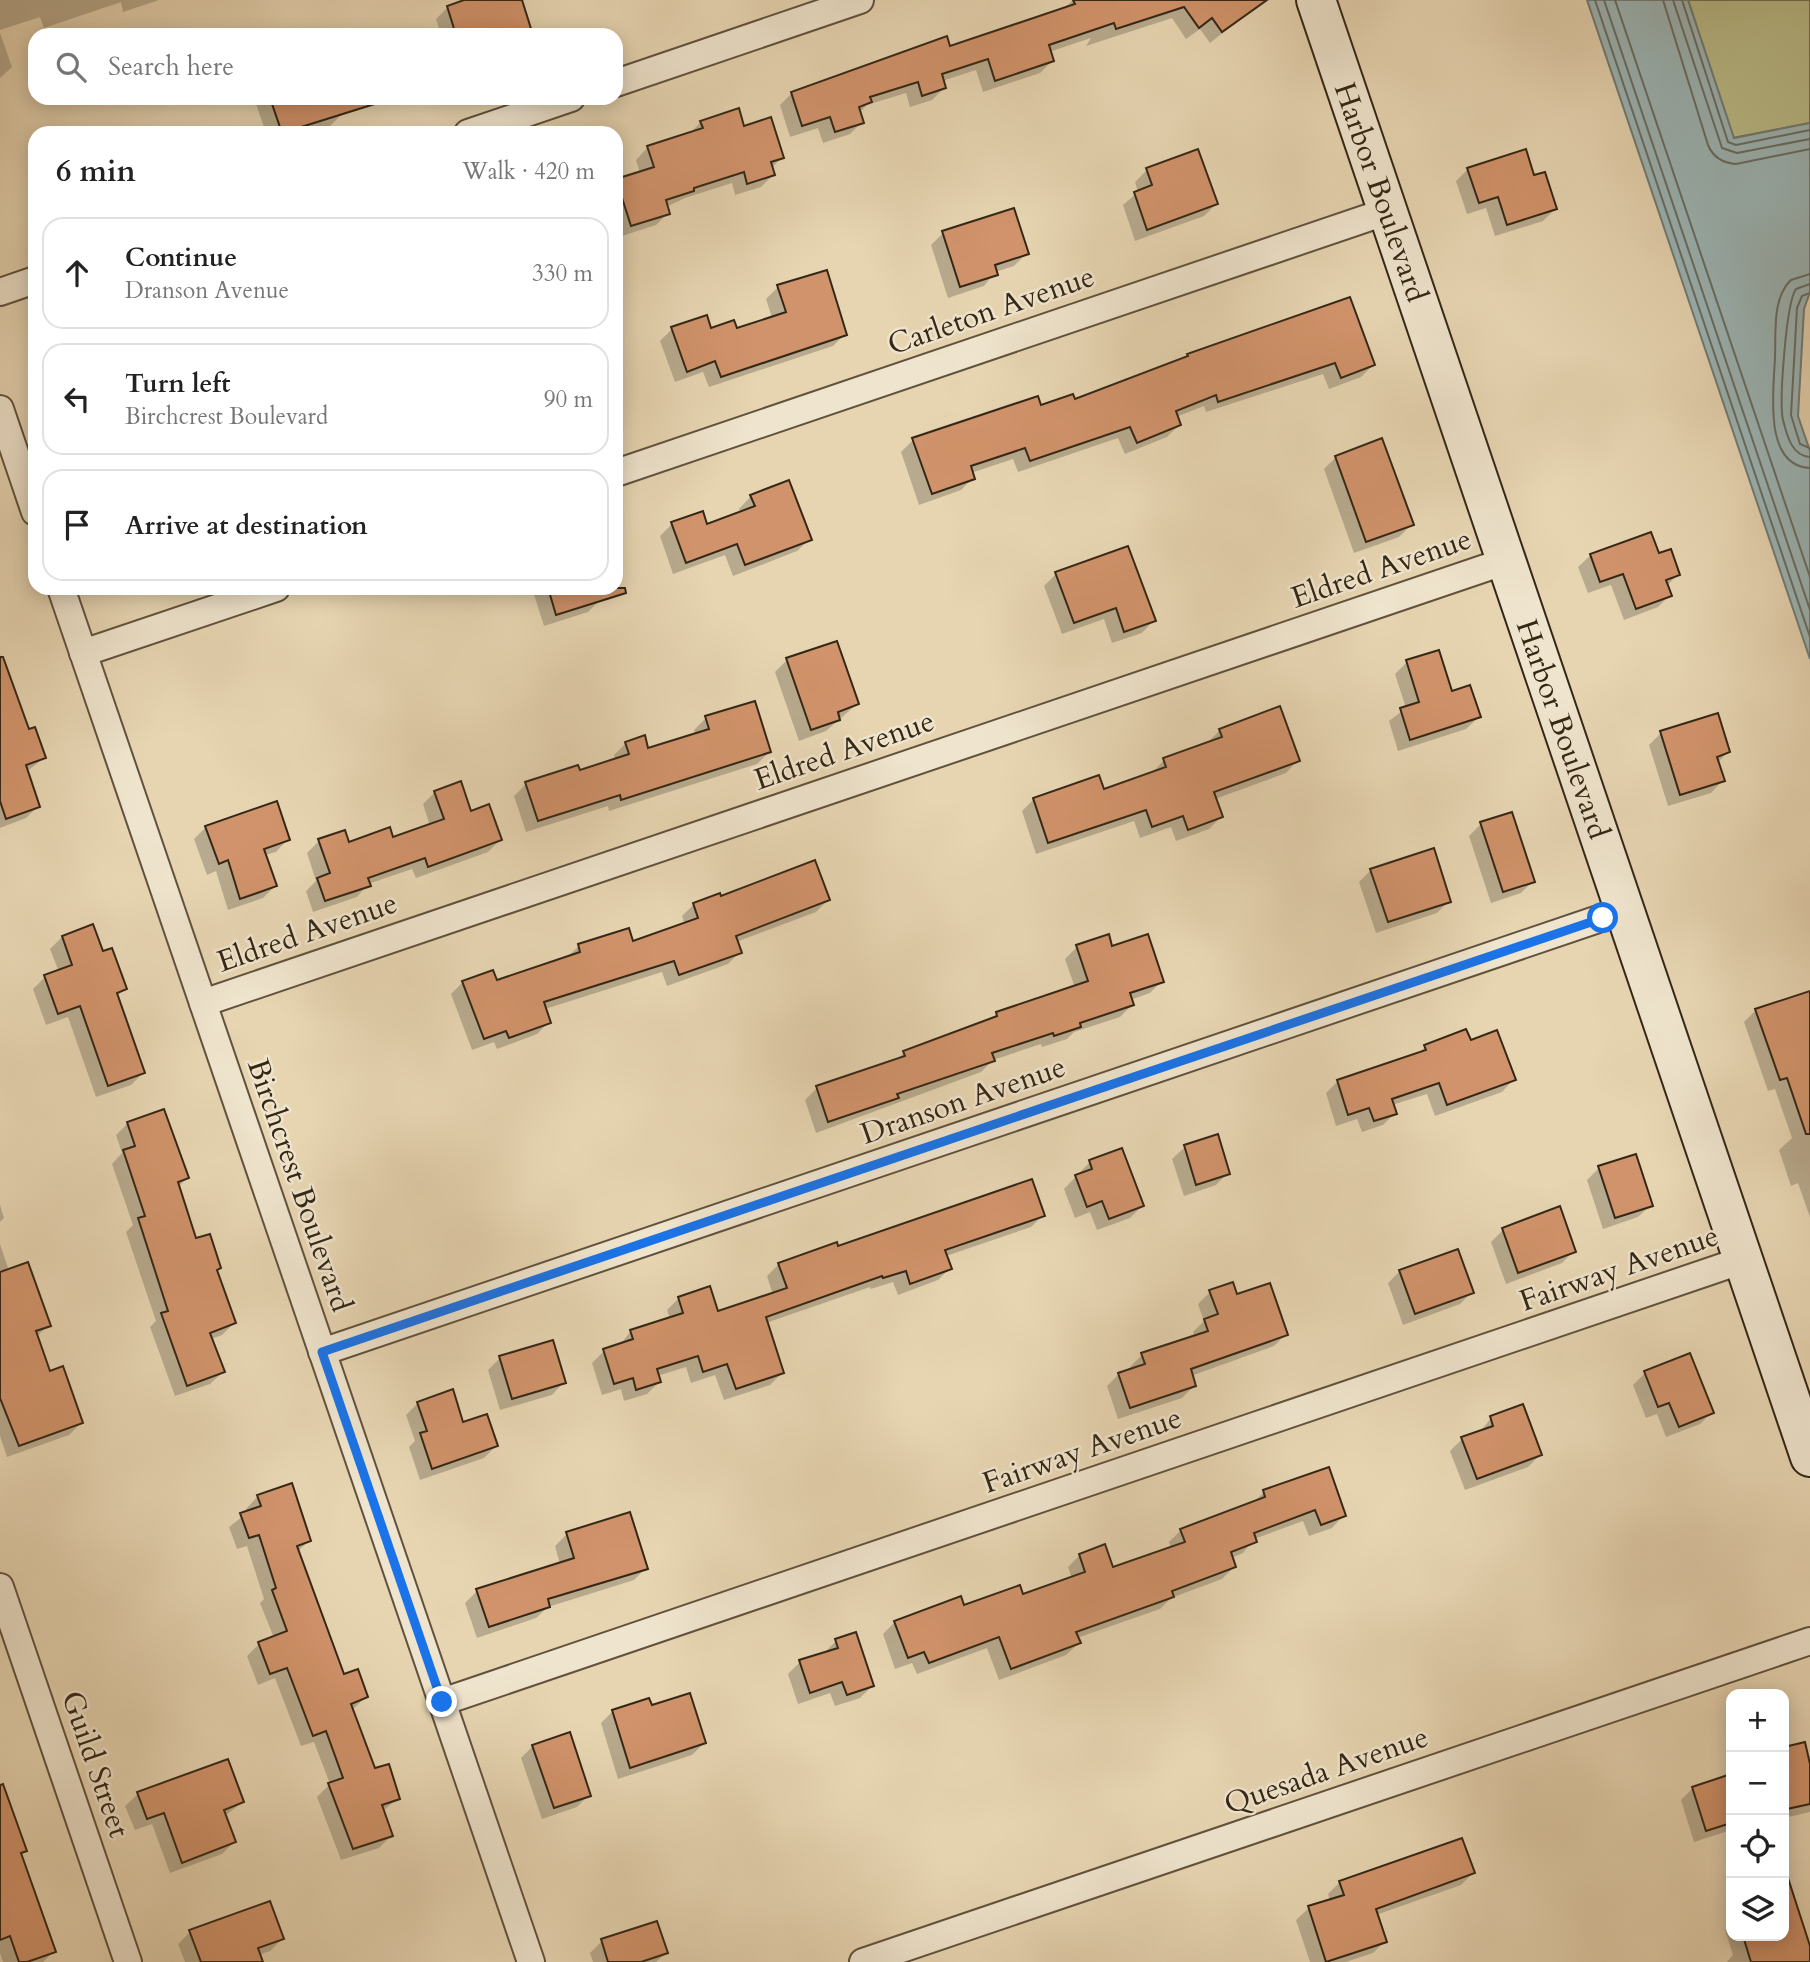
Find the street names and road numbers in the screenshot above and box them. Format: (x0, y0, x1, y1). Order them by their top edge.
street label: Harbor Boulevard (1324, 77, 1437, 307)
street label: Carleton Avenue (882, 256, 1100, 365)
street label: Eldred Avenue (1286, 518, 1477, 618)
street label: Harbor Boulevard (1506, 614, 1619, 844)
street label: Eldred Avenue (749, 700, 940, 800)
street label: Eldred Avenue (212, 882, 403, 982)
street label: Dranson Avenue (855, 1046, 1071, 1155)
street label: Birchcrest Boulevard (237, 1053, 362, 1317)
street label: Fairway Avenue (1514, 1215, 1724, 1322)
street label: Fairway Avenue (977, 1397, 1187, 1504)
street label: Guild Street (51, 1685, 140, 1843)
street label: Quesada Avenue (1219, 1716, 1434, 1825)

